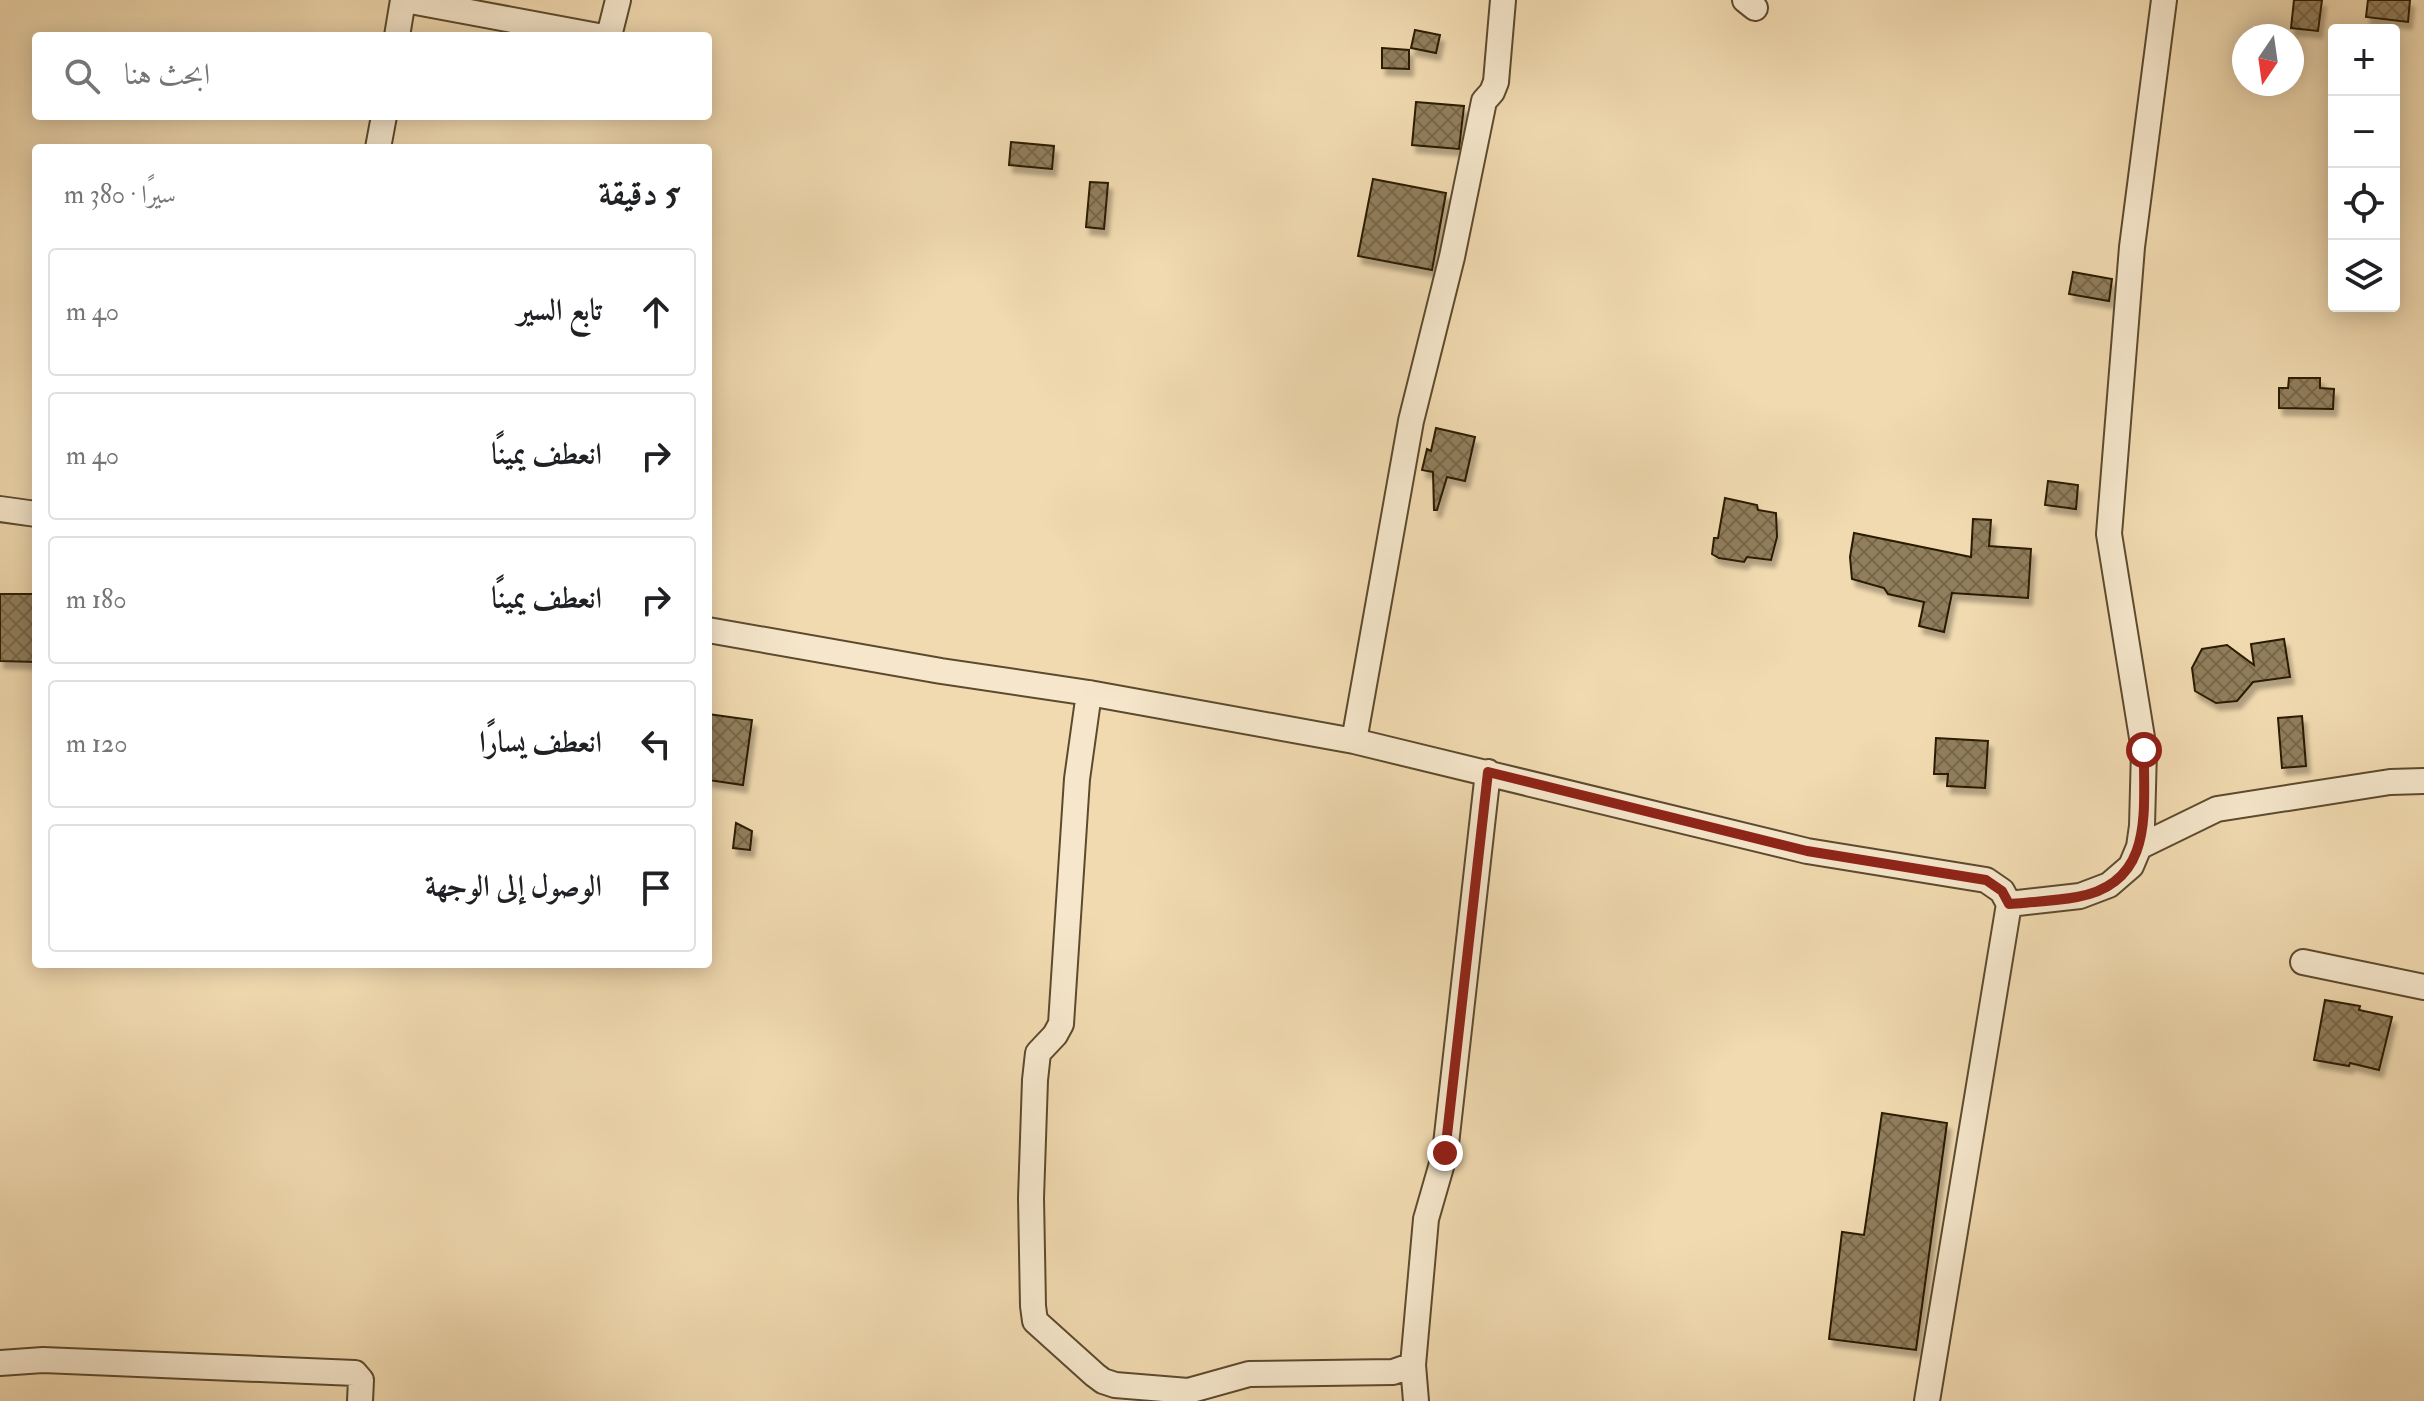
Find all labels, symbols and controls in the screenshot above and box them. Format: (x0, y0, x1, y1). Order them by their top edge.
north arrow (2232, 24, 2304, 96)
map controls (2328, 24, 2400, 312)
button: + (2328, 24, 2400, 96)
search box (32, 32, 712, 120)
icon: search (60, 54, 104, 98)
text: ابحث هنا (124, 56, 210, 93)
button: − (2328, 96, 2400, 168)
button: locate (2328, 168, 2400, 240)
text: 5 دقيقة (599, 172, 680, 215)
text: سيرًا · 380 m (64, 179, 176, 211)
button: layers (2328, 240, 2400, 312)
icon: ahead (634, 290, 678, 334)
text: تابع السير (517, 292, 602, 329)
text: 40 m (66, 296, 119, 328)
icon: right (634, 434, 678, 478)
text: انعطف يمينًا (491, 436, 602, 473)
text: 40 m (66, 440, 119, 472)
icon: right (634, 578, 678, 622)
text: انعطف يمينًا (491, 580, 602, 617)
text: 180 m (66, 584, 126, 616)
icon: left (634, 722, 678, 766)
text: انعطف يسارًا (479, 724, 602, 761)
text: 120 m (66, 728, 127, 760)
route start (2126, 732, 2162, 768)
icon: arrive (634, 866, 678, 910)
text: الوصول إلى الوجهة (425, 868, 602, 905)
route end (1427, 1135, 1463, 1171)

